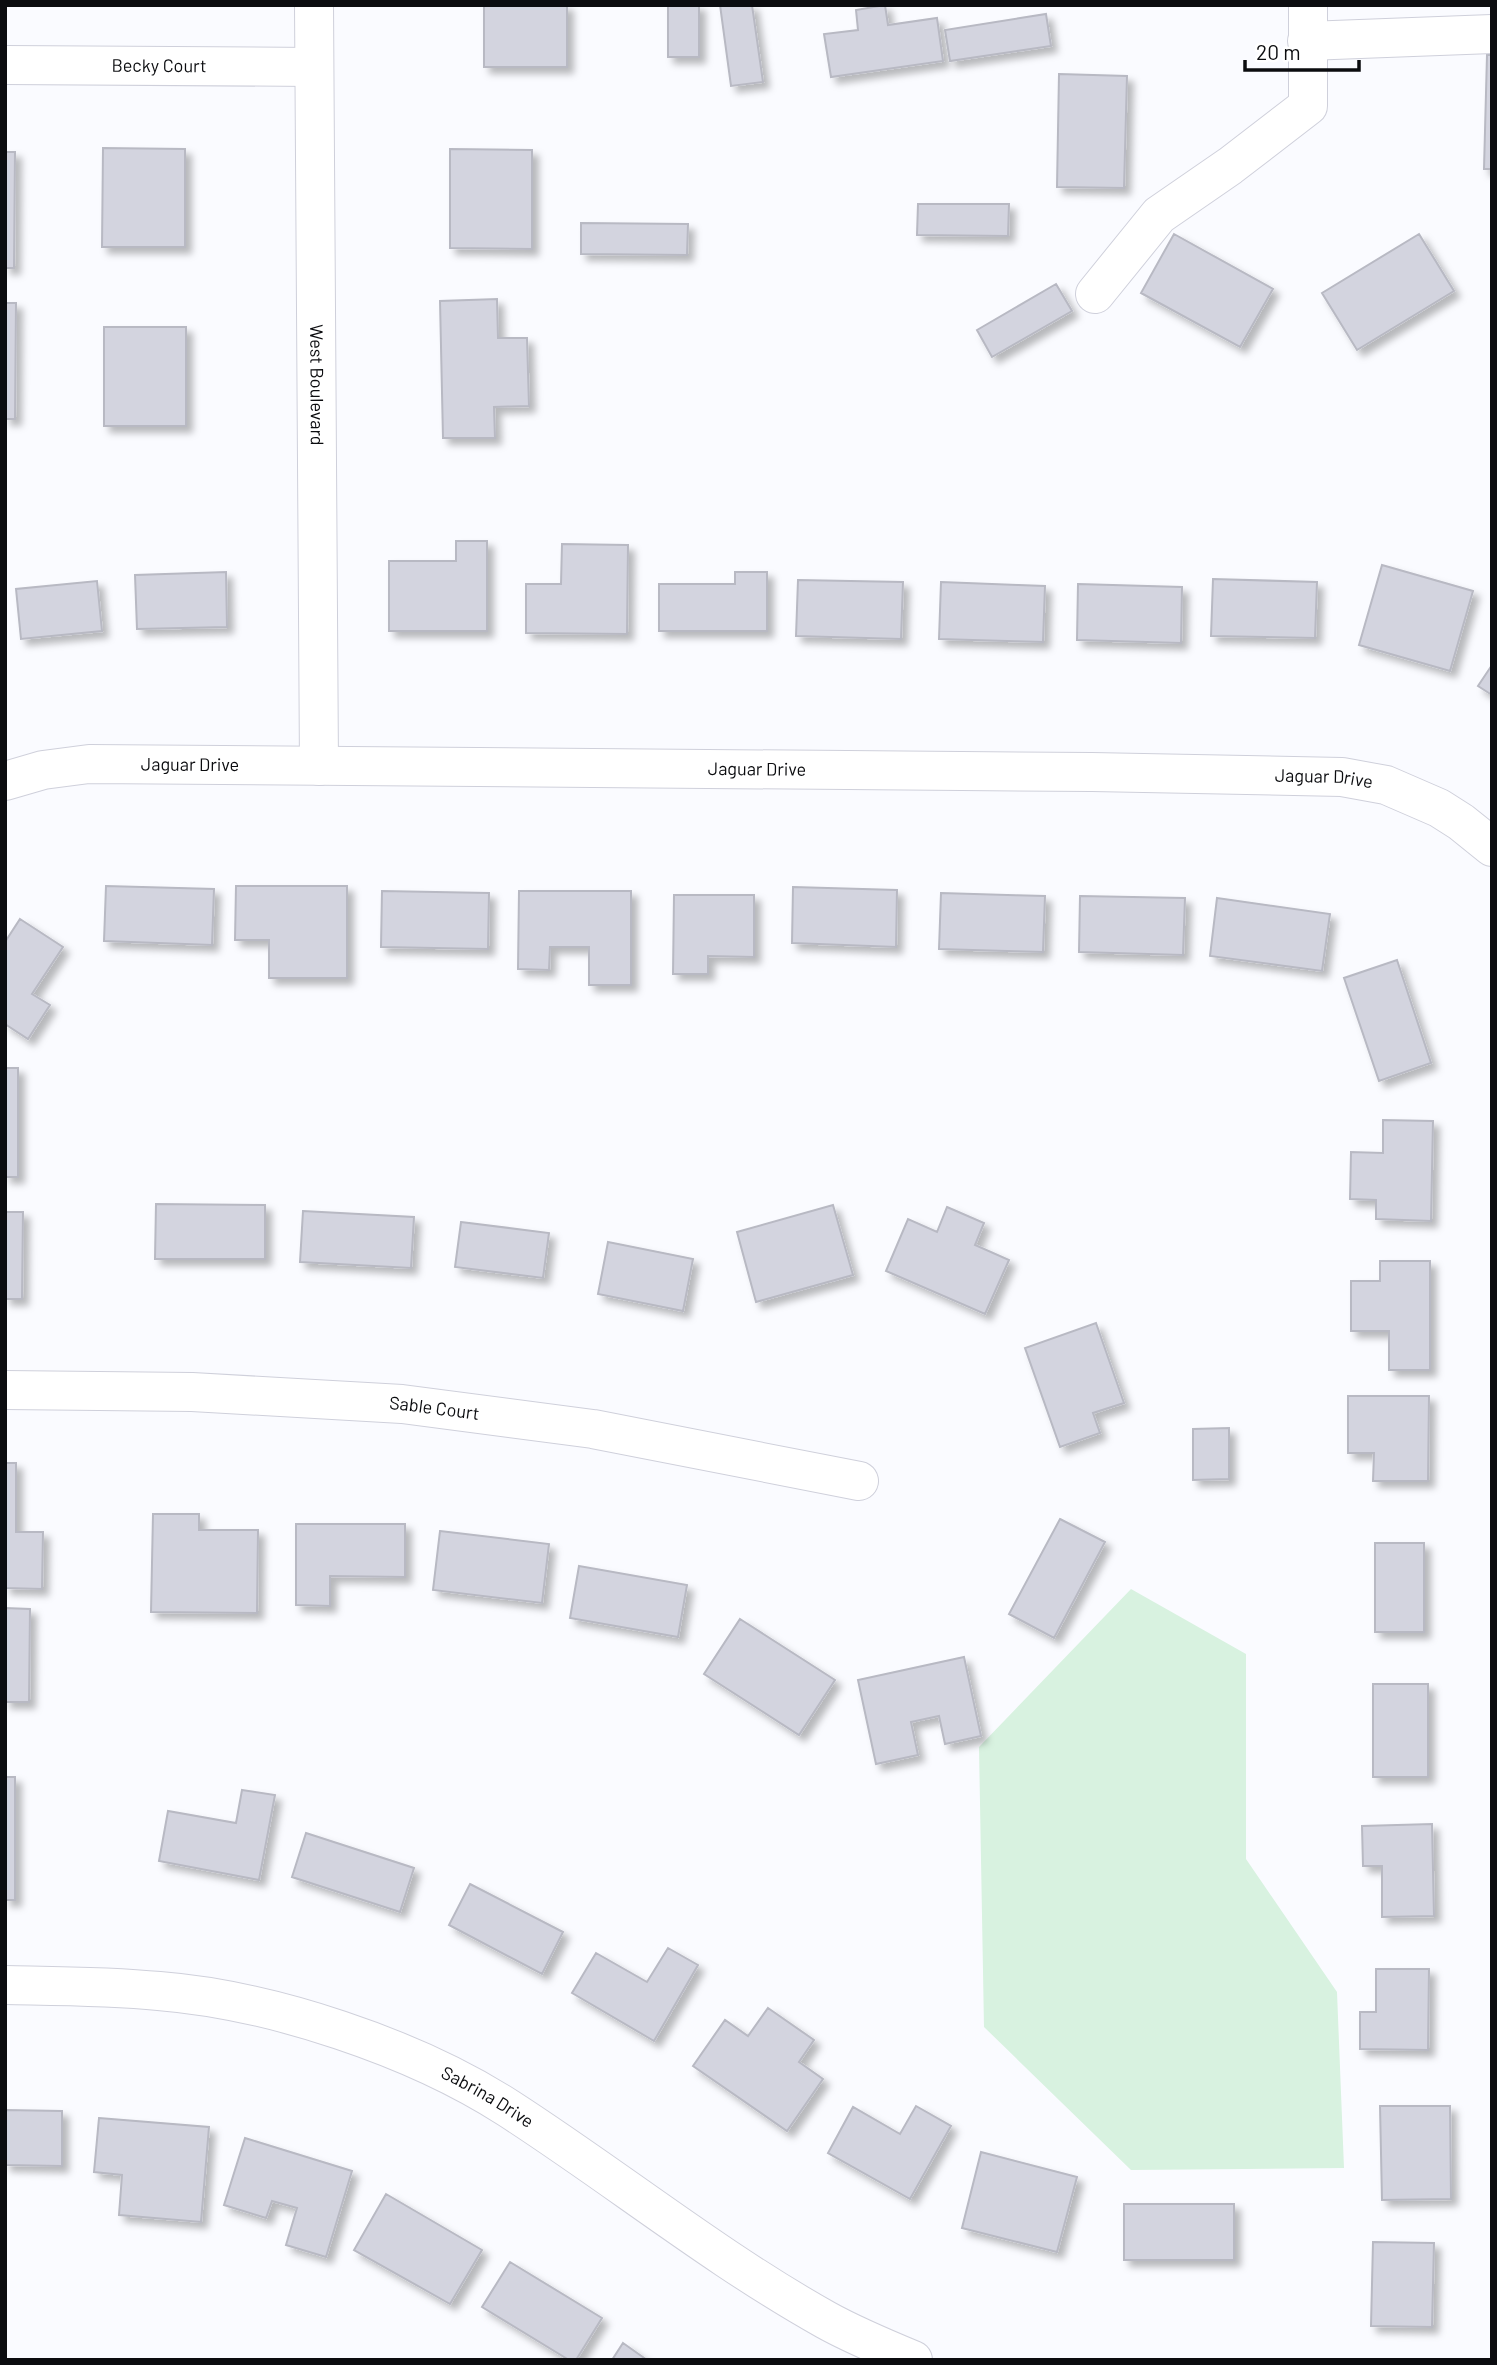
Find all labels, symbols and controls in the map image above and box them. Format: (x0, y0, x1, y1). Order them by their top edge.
scale bar (1245, 28, 1359, 72)
text: 20 m (1256, 39, 1301, 64)
street label: Becky Court (111, 54, 207, 76)
street label: West Boulevard (306, 324, 329, 446)
street label: Jaguar Drive (141, 752, 239, 775)
street label: Jaguar Drive (708, 757, 806, 780)
street label: Jaguar Drive (1275, 764, 1375, 792)
street label: Sable Court (389, 1391, 481, 1424)
street label: Sabrina Drive (438, 2061, 538, 2132)

